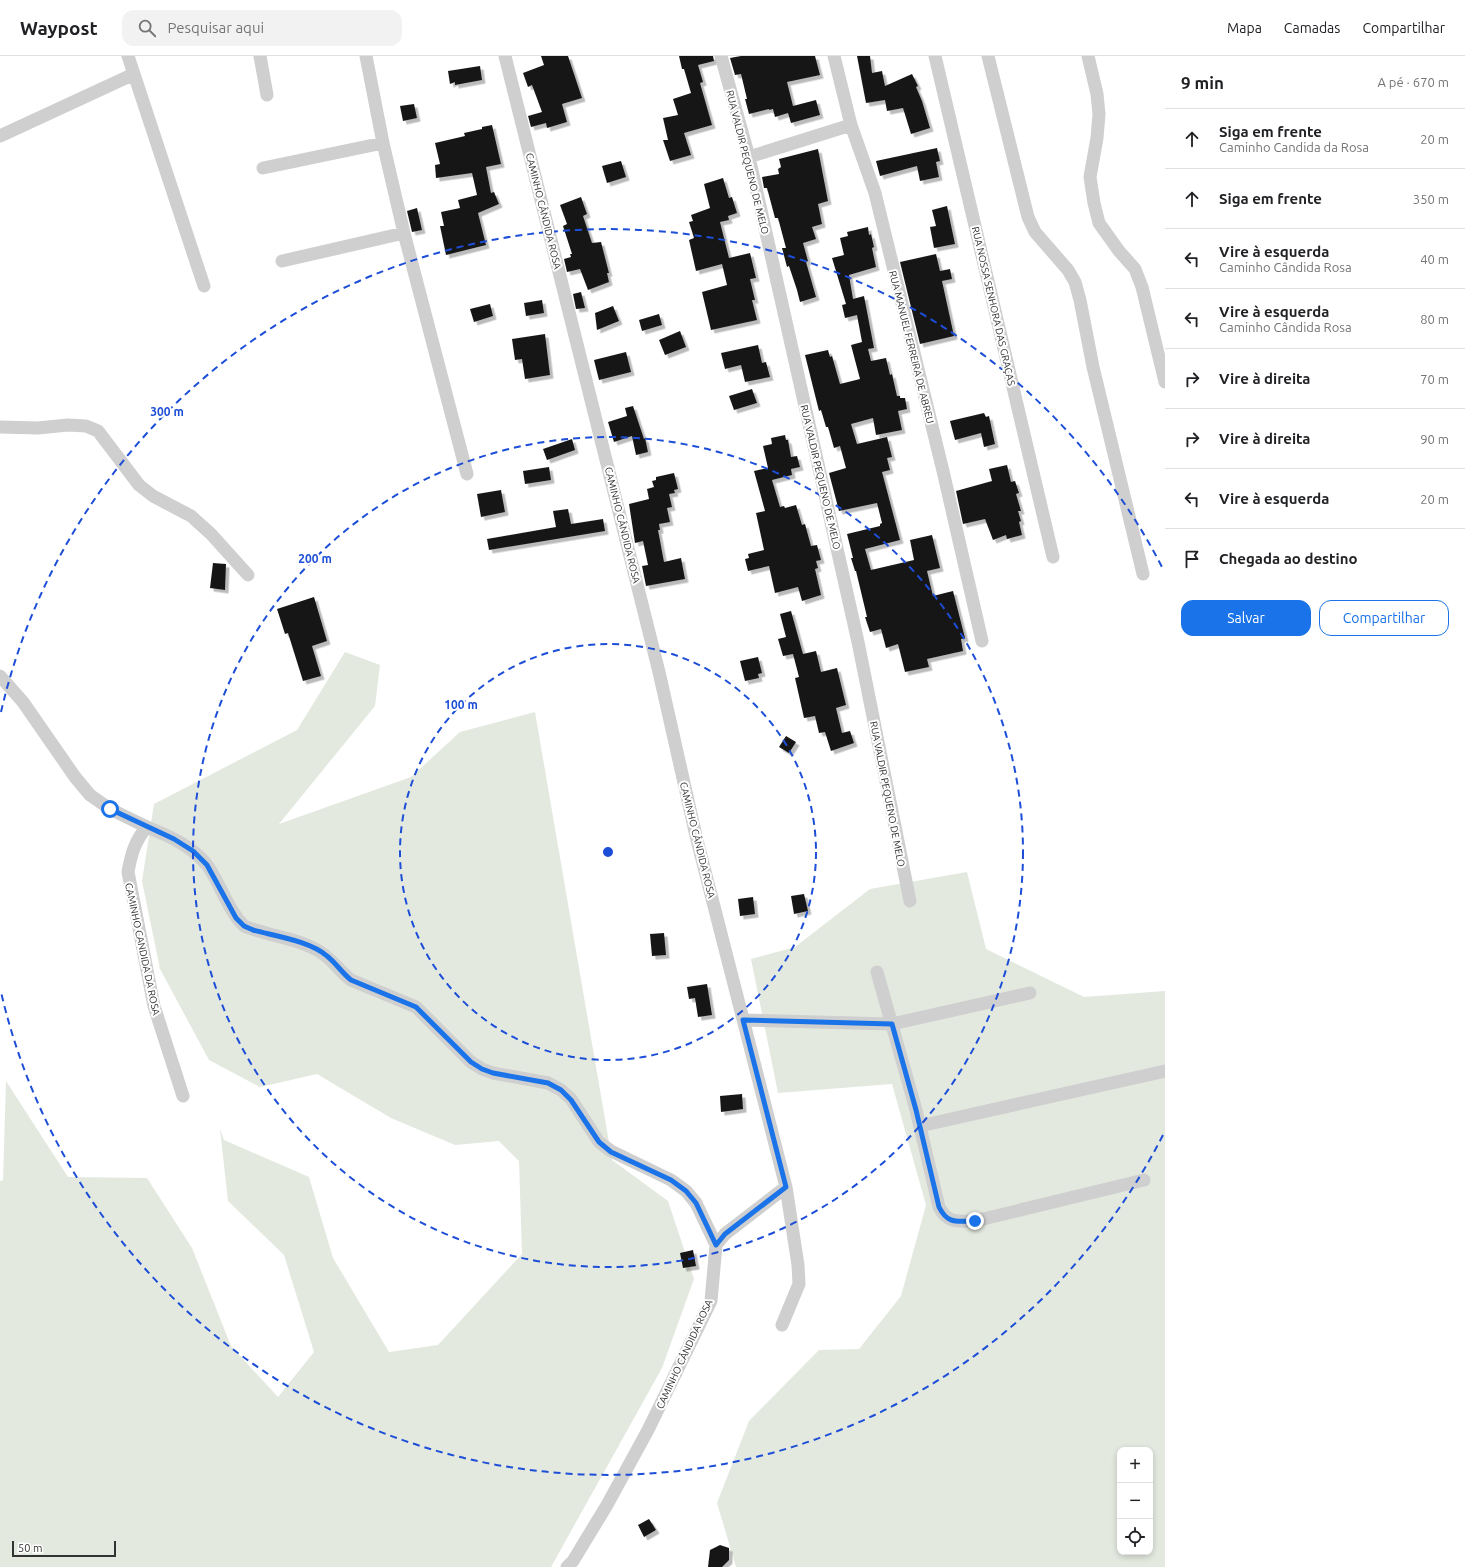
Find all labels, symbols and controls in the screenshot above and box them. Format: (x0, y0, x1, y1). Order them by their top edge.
search box (122, 10, 402, 46)
text: Waypost (20, 17, 98, 39)
icon: search (136, 17, 158, 39)
text: Pesquisar aqui (168, 19, 264, 36)
text: Mapa (1227, 20, 1262, 36)
text: Camadas (1284, 20, 1340, 36)
text: Compartilhar (1362, 20, 1445, 36)
text: 9 min (1181, 73, 1224, 92)
text: A pé · 670 m (1377, 75, 1449, 89)
street label: RUA VALDIR PEQUENO DE MELO (724, 89, 771, 235)
text: Siga em frente (1219, 123, 1322, 140)
icon: ahead (1181, 128, 1203, 150)
text: 20 m (1420, 132, 1449, 146)
text: Caminho Candida da Rosa (1219, 140, 1369, 154)
street label: CAMINHO CÂNDIDA ROSA (524, 152, 564, 271)
icon: ahead (1181, 188, 1203, 210)
text: Siga em frente (1219, 190, 1322, 207)
text: 350 m (1413, 192, 1449, 206)
street label: RUA NOSSA SENHORA DAS GRAÇAS (970, 225, 1017, 387)
text: Vire à esquerda (1219, 243, 1329, 260)
icon: left (1181, 248, 1203, 270)
text: 40 m (1420, 252, 1449, 266)
text: Caminho Cândida Rosa (1219, 260, 1352, 274)
street label: RUA MANUEL FERREIRA DE ABREU (887, 270, 936, 425)
text: Vire à esquerda (1219, 303, 1329, 320)
icon: left (1181, 308, 1203, 330)
text: 80 m (1420, 312, 1449, 326)
text: Caminho Cândida Rosa (1219, 320, 1352, 334)
icon: right (1181, 368, 1203, 390)
text: Vire à direita (1219, 370, 1311, 387)
text: 70 m (1420, 372, 1449, 386)
street label: RUA VALDIR PEQUENO DE MELO (799, 404, 843, 551)
text: 300 m (150, 405, 184, 418)
icon: right (1181, 428, 1203, 450)
text: Vire à direita (1219, 430, 1311, 447)
text: 90 m (1420, 432, 1449, 446)
street label: CAMINHO CÂNDIDA ROSA (603, 466, 643, 585)
icon: left (1181, 488, 1203, 510)
text: Vire à esquerda (1219, 490, 1329, 507)
text: 20 m (1420, 492, 1449, 506)
icon: arrive (1181, 548, 1203, 570)
text: Chegada ao destino (1219, 550, 1358, 567)
text: 200 m (298, 552, 332, 565)
button: Salvar (1181, 600, 1311, 636)
button: Compartilhar (1319, 600, 1449, 636)
text: 100 m (444, 698, 478, 711)
street label: RUA VALDIR PEQUENO DE MELO (868, 720, 907, 868)
street label: CAMINHO CÂNDIDA ROSA (678, 781, 718, 900)
route start (101, 800, 119, 818)
centre of rings (601, 845, 615, 859)
street label: CAMINHO CANDIDA DA ROSA (123, 882, 162, 1017)
route end (966, 1212, 984, 1230)
street label: CAMINHO CÂNDIDA ROSA (653, 1297, 715, 1411)
map controls (1117, 1447, 1153, 1555)
button: + (1117, 1447, 1153, 1483)
button: − (1117, 1483, 1153, 1519)
button: locate (1117, 1519, 1153, 1555)
scale bar (12, 1539, 116, 1558)
text: 50 m (18, 1542, 42, 1554)

